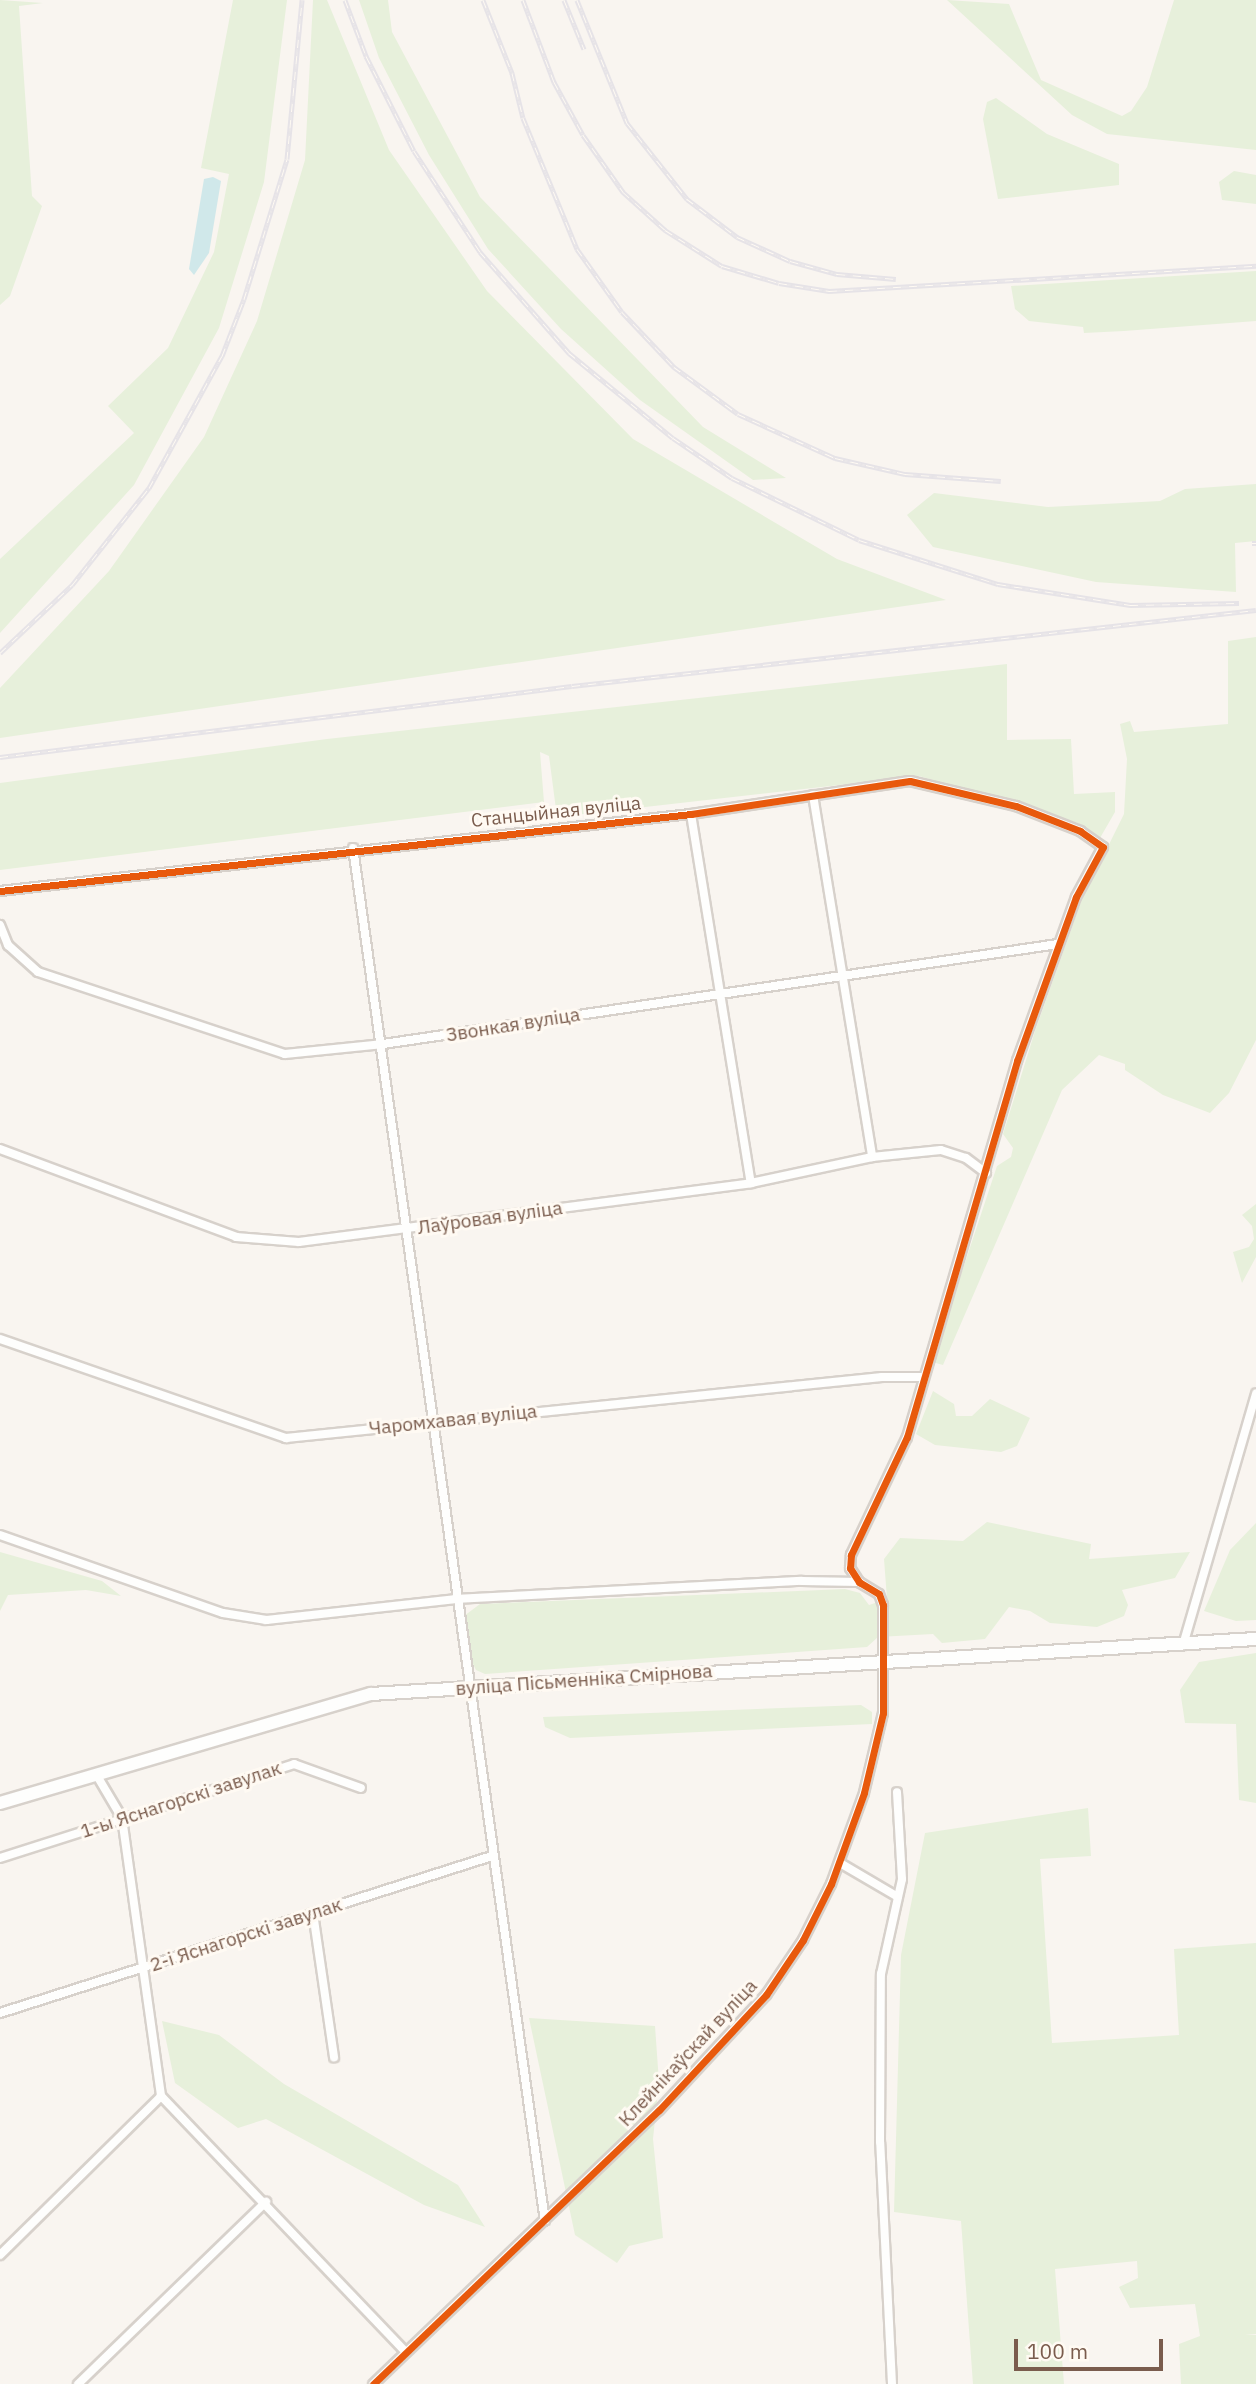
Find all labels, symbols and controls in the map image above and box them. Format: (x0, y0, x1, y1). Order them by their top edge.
street label: Станцыйная вуліца (470, 792, 642, 832)
street label: Звонкая вуліца (444, 1003, 582, 1047)
street label: Лаўровая вуліца (416, 1197, 564, 1239)
street label: Чаромхавая вуліца (368, 1400, 538, 1440)
street label: вуліца Пісьменніка Смірнова (455, 1660, 713, 1700)
street label: 1-ы Яснагорскі завулак (78, 1757, 284, 1843)
street label: 2-і Яснагорскі завулак (147, 1893, 345, 1977)
street label: Клейнікаўскай вуліца (614, 1975, 762, 2131)
scale bar (1018, 2324, 1167, 2368)
text: 100 m (1027, 2337, 1088, 2365)

